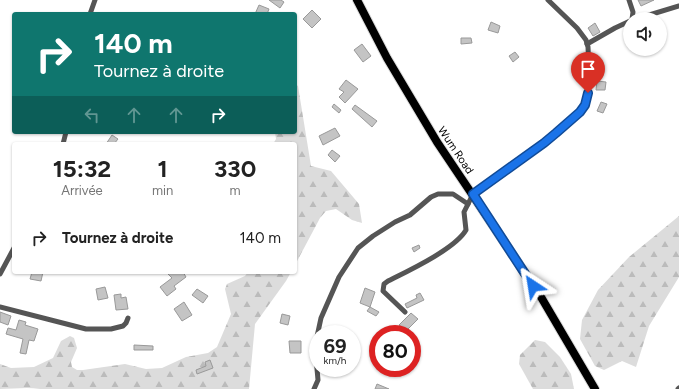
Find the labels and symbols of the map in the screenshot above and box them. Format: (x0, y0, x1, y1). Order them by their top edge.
pin (571, 52, 605, 93)
street label: Wum Road (435, 124, 476, 176)
position arrow (512, 265, 554, 307)
speed limit sign: 80 (369, 325, 421, 377)

